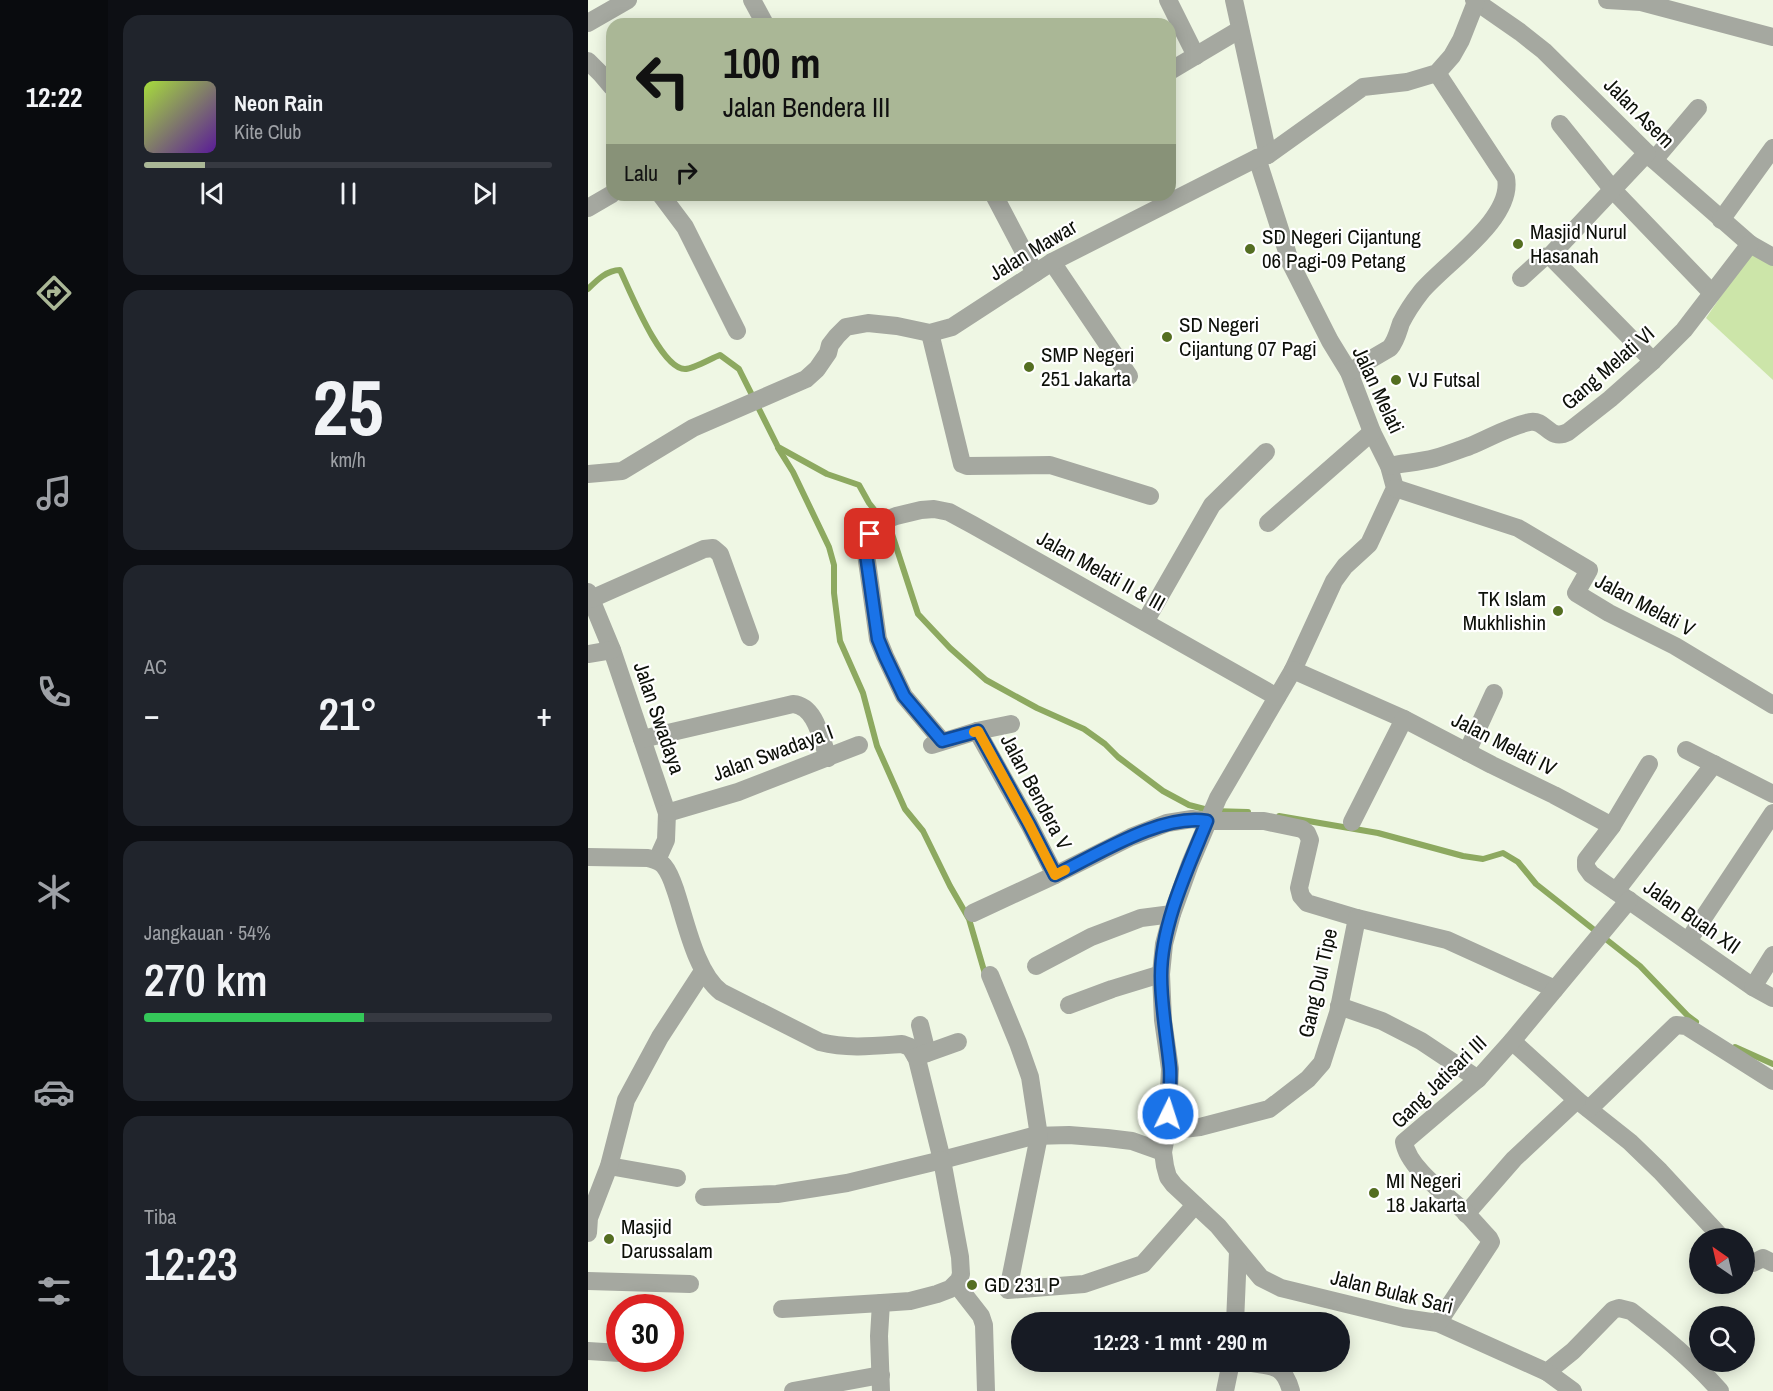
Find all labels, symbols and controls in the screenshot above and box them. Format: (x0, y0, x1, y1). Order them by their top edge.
text: 100 m (723, 35, 821, 91)
icon: left (624, 42, 702, 120)
street label: Jalan Asem (1598, 71, 1681, 154)
text: 12:22 (26, 79, 82, 115)
text: Neon Rain (234, 88, 323, 118)
text: Jalan Bendera III (723, 89, 890, 125)
text: Kite Club (234, 118, 301, 145)
icon: right (670, 156, 703, 189)
text: Lalu (624, 158, 658, 188)
icon: previous (196, 177, 229, 210)
icon: pause (332, 177, 365, 210)
icon: next (468, 177, 501, 210)
street label: Jalan Mawar (983, 212, 1082, 287)
place label: Masjid Nurul Hasanah (1530, 217, 1627, 270)
place label: SD Negeri Cijantung 06 Pagi-09 Petang (1262, 222, 1421, 275)
marker: Masjid Nurul Hasanah (1511, 237, 1525, 251)
marker: SD Negeri Cijantung 06 Pagi-09 Petang (1243, 242, 1257, 256)
icon: directions (33, 272, 75, 314)
place label: SD Negeri Cijantung 07 Pagi (1179, 310, 1317, 363)
street label: Gang Melati VI (1555, 319, 1661, 416)
marker: SD Negeri Cijantung 07 Pagi (1160, 330, 1174, 344)
place label: SMP Negeri 251 Jakarta (1041, 340, 1135, 393)
street label: Jalan Melati (1346, 342, 1411, 438)
text: 25 (312, 354, 384, 459)
marker: SMP Negeri 251 Jakarta (1022, 360, 1036, 374)
place label: VJ Futsal (1408, 365, 1480, 394)
marker: VJ Futsal (1389, 373, 1403, 387)
text: km/h (330, 446, 366, 473)
icon: music (33, 472, 75, 514)
pin (844, 508, 895, 559)
icon: arrive (853, 517, 886, 550)
street label: Jalan Melati II & III (1032, 523, 1171, 618)
street label: Jalan Melati V (1590, 566, 1701, 643)
place label: TK Islam Mukhlishin (1463, 584, 1546, 637)
marker: TK Islam Mukhlishin (1551, 604, 1565, 618)
text: AC (144, 653, 167, 680)
street label: Jalan Swadaya (627, 658, 692, 778)
icon: phone (33, 671, 75, 713)
text: 21° (318, 683, 378, 744)
text: − (144, 692, 160, 736)
text: + (536, 692, 552, 736)
street label: Jalan Melati IV (1447, 705, 1562, 783)
street label: Jalan Swadaya I (709, 717, 837, 788)
street label: Jalan Bendera V (994, 729, 1079, 855)
icon: climate (33, 871, 75, 913)
street label: Jalan Buah XII (1638, 873, 1746, 961)
text: Jangkauan · 54% (144, 919, 271, 946)
street label: Gang Dul Tipe (1291, 925, 1344, 1040)
text: 270 km (144, 949, 268, 1010)
street label: Gang Jatisari III (1385, 1029, 1493, 1135)
icon: car (33, 1071, 75, 1113)
position arrow (1136, 1082, 1200, 1146)
place label: MI Negeri 18 Jakarta (1386, 1166, 1467, 1219)
marker: MI Negeri 18 Jakarta (1367, 1186, 1381, 1200)
text: Tiba (144, 1203, 176, 1230)
place label: Masjid Darussalam (621, 1212, 713, 1265)
north arrow (1689, 1228, 1755, 1294)
map controls (1689, 1228, 1755, 1372)
marker: Masjid Darussalam (602, 1232, 616, 1246)
text: 12:23 (144, 1233, 238, 1294)
street label: Jalan Bulak Sari (1328, 1262, 1456, 1321)
icon: filters (33, 1270, 75, 1312)
place label: GD 231 P (984, 1270, 1060, 1299)
marker: GD 231 P (965, 1278, 979, 1292)
speed limit sign: 30 (606, 1294, 684, 1372)
button: search (1689, 1306, 1755, 1372)
text: 12:23 · 1 mnt · 290 m (1094, 1327, 1267, 1357)

